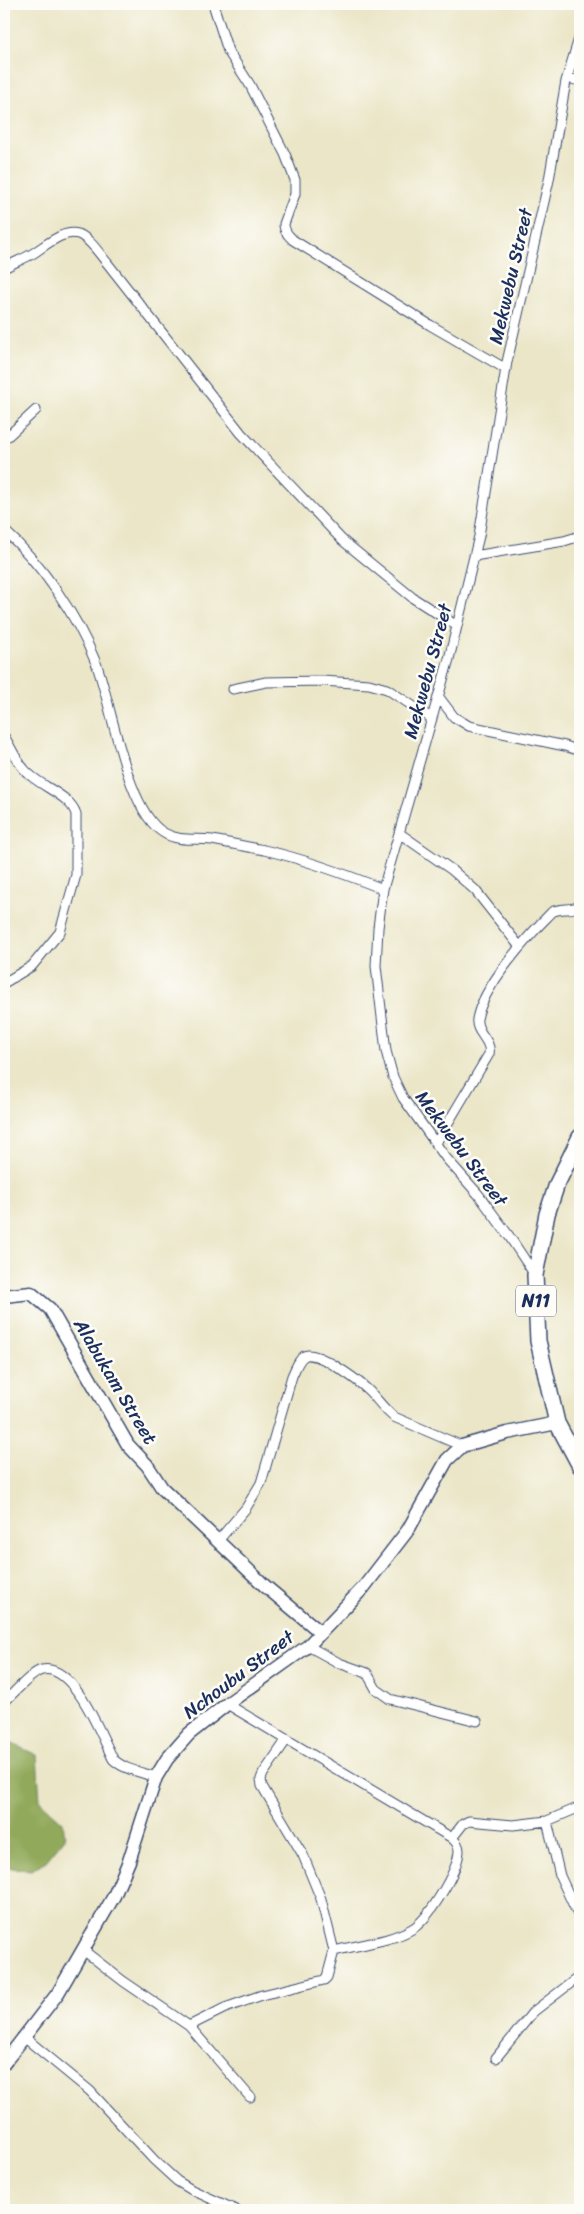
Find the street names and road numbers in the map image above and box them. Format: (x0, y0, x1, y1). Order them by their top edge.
street label: Mekwebu Street (479, 204, 542, 347)
street label: Mekwebu Street (394, 599, 462, 742)
street label: Mekwebu Street (407, 1083, 517, 1215)
road number: N11 (516, 1285, 556, 1316)
street label: Alabukam Street (64, 1311, 166, 1451)
street label: Nchoubu Street (175, 1620, 302, 1728)

